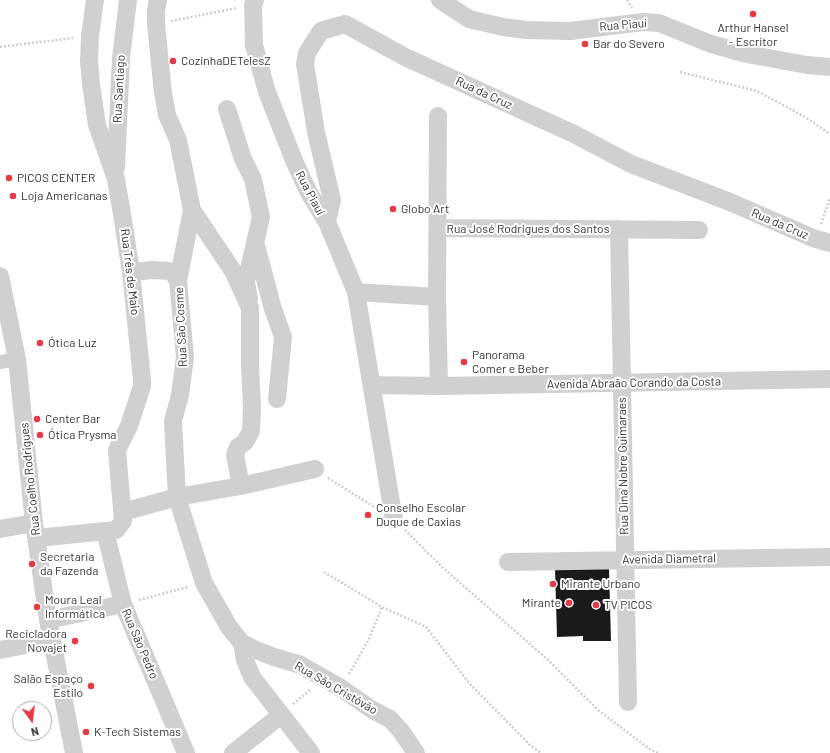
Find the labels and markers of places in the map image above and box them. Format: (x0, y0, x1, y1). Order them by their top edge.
marker: Arthur Hansel - Escritor (748, 9, 758, 19)
place label: Arthur Hansel - Escritor (717, 21, 789, 49)
place label: Bar do Severo (593, 37, 665, 51)
marker: Bar do Severo (580, 39, 590, 49)
place label: CozinhaDETelesZ (181, 54, 271, 68)
marker: CozinhaDETelesZ (168, 56, 178, 66)
place label: PICOS CENTER (17, 171, 95, 185)
marker: PICOS CENTER (4, 173, 14, 183)
place label: Loja Americanas (21, 189, 108, 203)
marker: Loja Americanas (8, 191, 18, 201)
place label: Globo Art (401, 202, 449, 216)
marker: Globo Art (388, 204, 398, 214)
place label: Ótica Luz (48, 336, 96, 350)
marker: Ótica Luz (35, 338, 45, 348)
place label: Panorama Comer e Beber (472, 348, 549, 376)
marker: Panorama Comer e Beber (459, 357, 469, 367)
place label: Center Bar (45, 412, 100, 426)
marker: Center Bar (32, 414, 42, 424)
place label: Ótica Prysma (48, 428, 116, 442)
marker: Ótica Prysma (35, 430, 45, 440)
place label: Conselho Escolar Duque de Caxias (376, 501, 466, 529)
marker: Conselho Escolar Duque de Caxias (363, 510, 373, 520)
place label: Secretaria da Fazenda (40, 550, 98, 578)
marker: Secretaria da Fazenda (27, 559, 37, 569)
place label: Mirante Urbano (561, 577, 640, 591)
marker: Mirante Urbano (548, 579, 558, 589)
place label: Moura Leal Informática (45, 593, 105, 621)
place label: Mirante (522, 596, 561, 610)
marker: Mirante (564, 598, 574, 608)
place label: TV PICOS (604, 598, 652, 612)
marker: TV PICOS (591, 600, 601, 610)
marker: Moura Leal Informática (32, 602, 42, 612)
place label: Recicladora Novajet (5, 627, 67, 655)
marker: Recicladora Novajet (70, 636, 80, 646)
place label: Salão Espaço Estilo (14, 672, 83, 700)
marker: Salão Espaço Estilo (86, 681, 96, 691)
place label: K-Tech Sistemas (94, 725, 181, 739)
marker: K-Tech Sistemas (81, 727, 91, 737)

